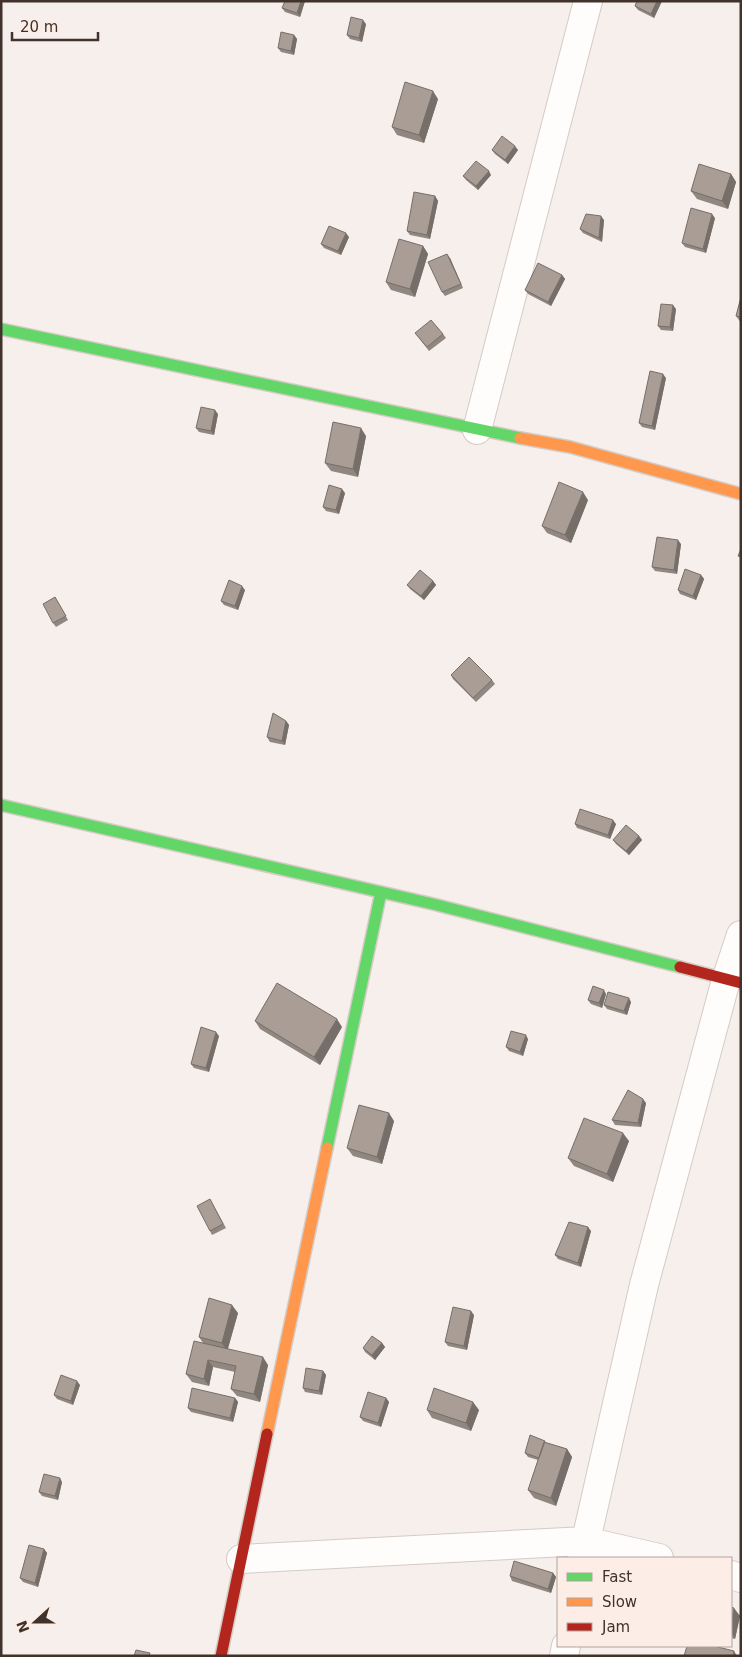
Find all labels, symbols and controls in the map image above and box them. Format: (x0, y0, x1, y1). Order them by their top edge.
scale bar (12, 10, 99, 42)
text: 20 m (20, 18, 58, 36)
legend (557, 1557, 732, 1647)
text: Fast (602, 1568, 632, 1586)
text: Slow (602, 1593, 637, 1611)
north arrow (10, 1597, 60, 1647)
text: N (13, 1618, 32, 1635)
text: Jam (601, 1618, 630, 1636)

